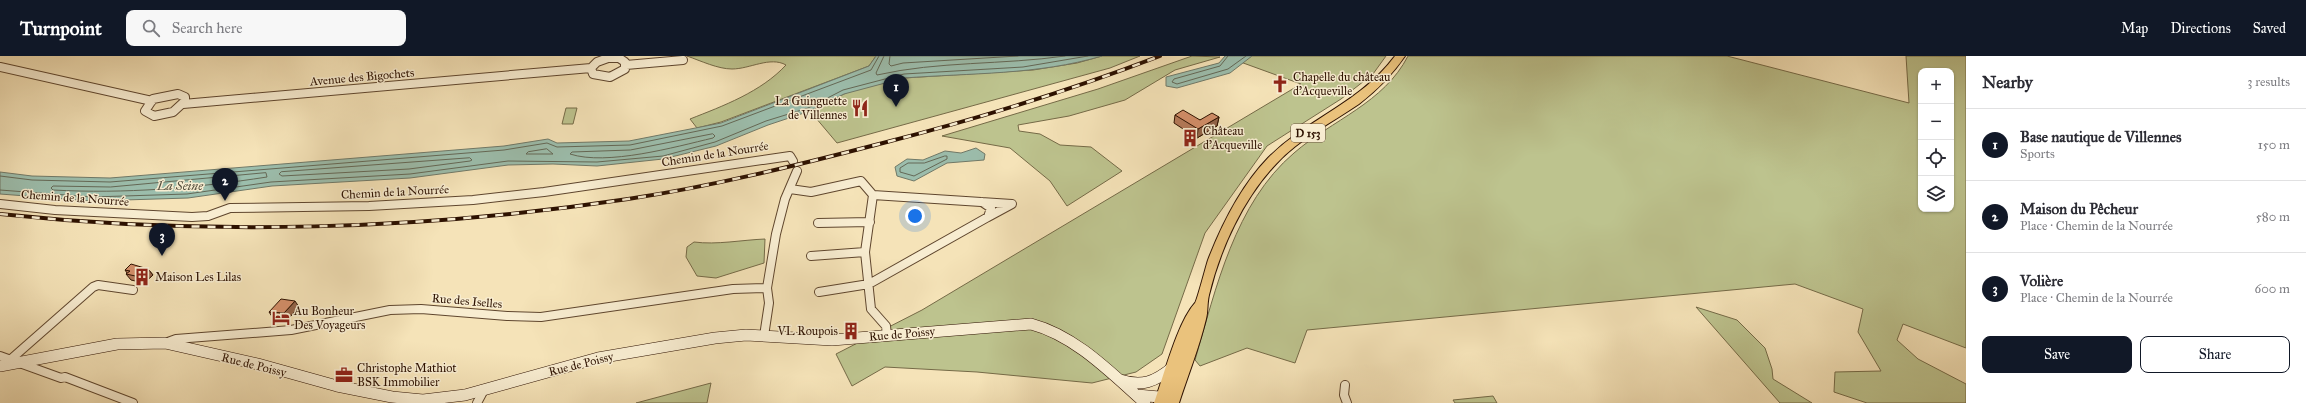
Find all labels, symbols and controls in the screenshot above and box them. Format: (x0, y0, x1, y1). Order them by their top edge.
search box (126, 10, 406, 46)
text: Turnpoint (20, 17, 102, 40)
icon: search (140, 17, 162, 39)
text: Search here (172, 19, 243, 37)
text: Map (2121, 20, 2148, 37)
text: Directions (2170, 20, 2231, 37)
text: Saved (2253, 20, 2286, 37)
street label: Avenue des Bigochets (308, 65, 415, 90)
map controls (1918, 68, 1954, 212)
button: + (1918, 68, 1954, 104)
place label: Chapelle du château d'Acqueville (1293, 70, 1391, 99)
text: Nearby (1982, 72, 2033, 93)
pin: 1 (883, 74, 909, 107)
church icon: Chapelle du château d'Acqueville (1270, 74, 1290, 94)
text: 3 results (2247, 74, 2290, 90)
place label: La Guinguette de Villennes (775, 94, 847, 122)
restaurant icon: La Guinguette de Villennes (850, 98, 870, 118)
button: − (1918, 104, 1954, 140)
place label: Château d'Acqueville (1203, 124, 1262, 153)
road number: D 153 (1291, 124, 1325, 142)
building icon: Château d'Acqueville (1180, 128, 1200, 148)
text: Base nautique de Villennes (2020, 128, 2181, 146)
text: 1 (1992, 137, 1998, 153)
text: 150 m (2258, 137, 2290, 153)
street label: Chemin de la Nourrée (660, 139, 770, 169)
button: locate (1918, 140, 1954, 176)
text: Sports (2020, 146, 2055, 162)
pin: 2 (212, 168, 238, 201)
button: layers (1918, 176, 1954, 212)
water label: La Seine (156, 178, 204, 194)
street label: Chemin de la Nourrée (341, 182, 449, 202)
street label: Chemin de la Nourrée (21, 187, 129, 209)
text: Maison du Pêcheur (2020, 200, 2138, 218)
your location (905, 206, 925, 226)
text: 2 (1992, 209, 1998, 225)
text: 580 m (2256, 209, 2290, 225)
text: Place · Chemin de la Nourrée (2020, 218, 2173, 234)
pin: 3 (149, 223, 175, 256)
building icon: Maison Les Lilas (132, 267, 152, 287)
place label: Maison Les Lilas (155, 270, 241, 284)
text: Volière (2020, 272, 2063, 290)
text: 3 (1992, 281, 1998, 297)
text: 600 m (2254, 281, 2290, 297)
text: Place · Chemin de la Nourrée (2020, 290, 2173, 306)
street label: Rue des Iselles (431, 291, 503, 311)
place label: Au Bonheur Des Voyageurs (293, 304, 365, 333)
hotel icon: Au Bonheur Des Voyageurs (271, 308, 291, 328)
building icon: VL Roupois (841, 321, 861, 341)
place label: VL Roupois (777, 324, 838, 338)
street label: Rue de Poissy (868, 324, 936, 344)
button: Save (1982, 336, 2132, 373)
button: Share (2140, 336, 2290, 373)
street label: Rue de Poissy (547, 349, 615, 379)
street label: Rue de Poissy (220, 350, 288, 380)
place label: Christophe Mathiot BSK Immobilier (357, 361, 457, 389)
office icon: Christophe Mathiot BSK Immobilier (334, 365, 354, 385)

